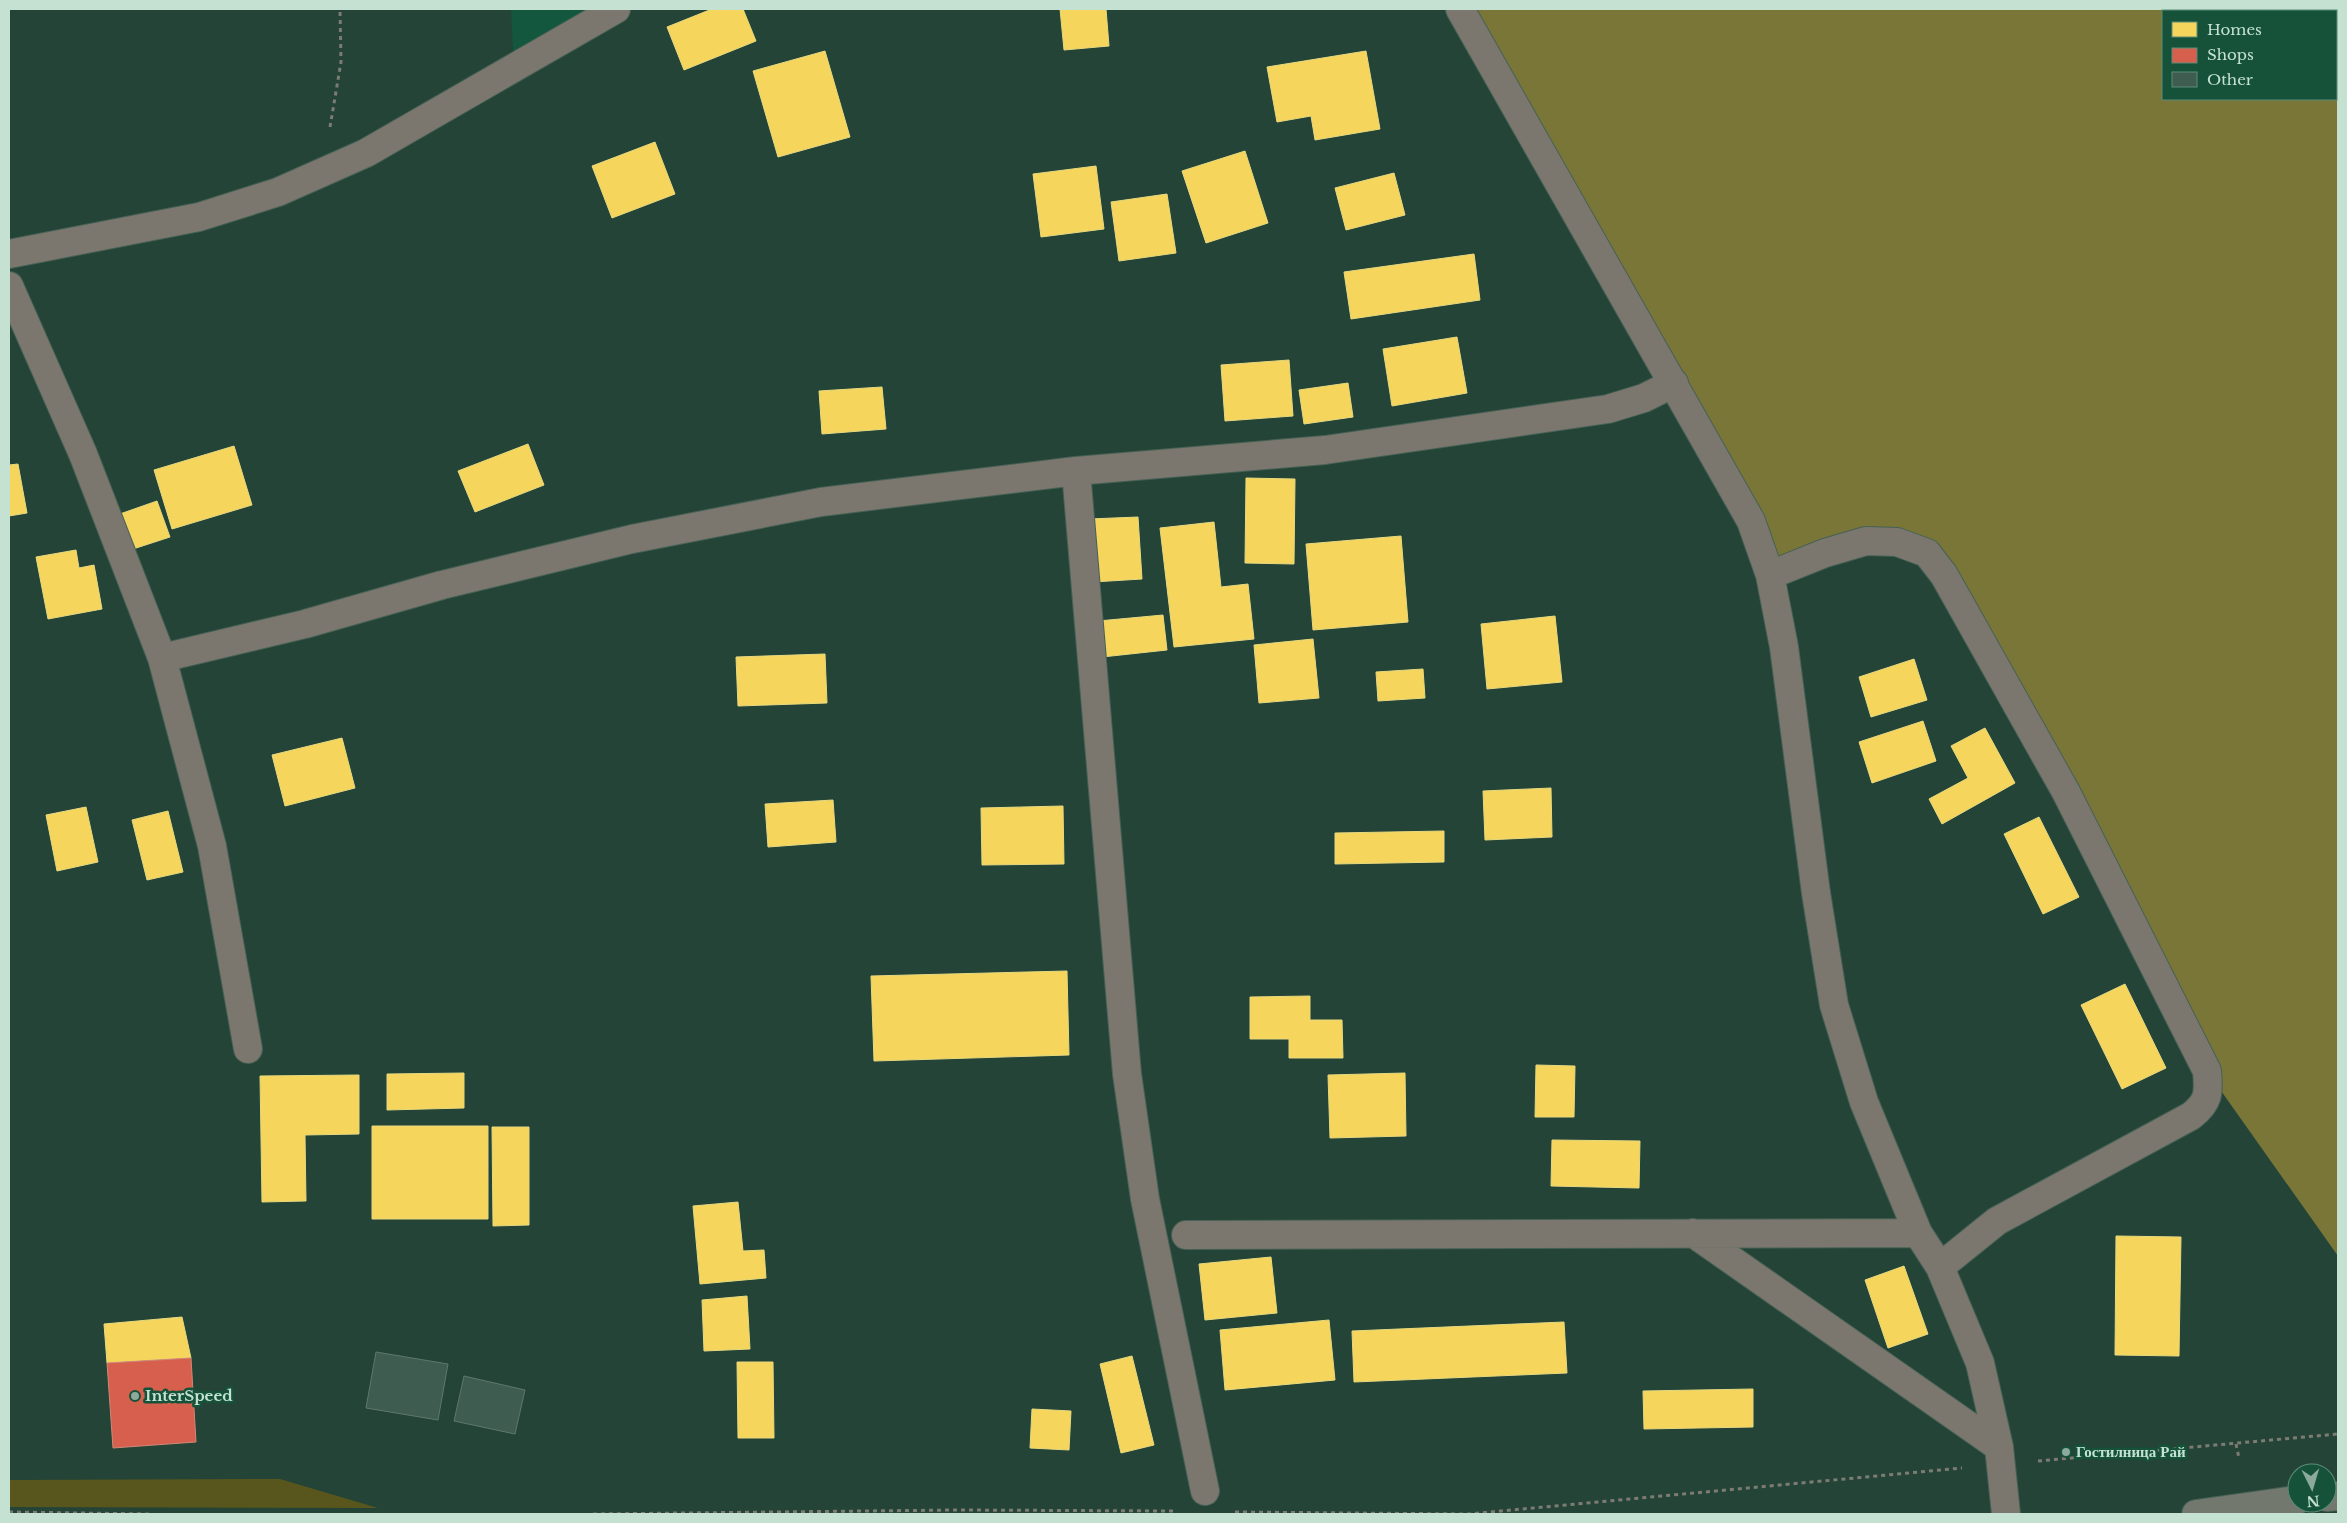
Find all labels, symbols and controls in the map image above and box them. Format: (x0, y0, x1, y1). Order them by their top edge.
legend (2162, 10, 2337, 100)
text: Homes (2207, 20, 2262, 39)
text: Shops (2207, 45, 2254, 64)
text: Other (2207, 70, 2254, 89)
place label: InterSpeed (145, 1386, 233, 1405)
marker: InterSpeed (129, 1390, 141, 1402)
place label: Гостилница Рай (2076, 1442, 2186, 1461)
marker: Гостилница Рай (2060, 1446, 2072, 1458)
north arrow (2287, 1463, 2337, 1513)
text: N (2306, 1491, 2320, 1510)

